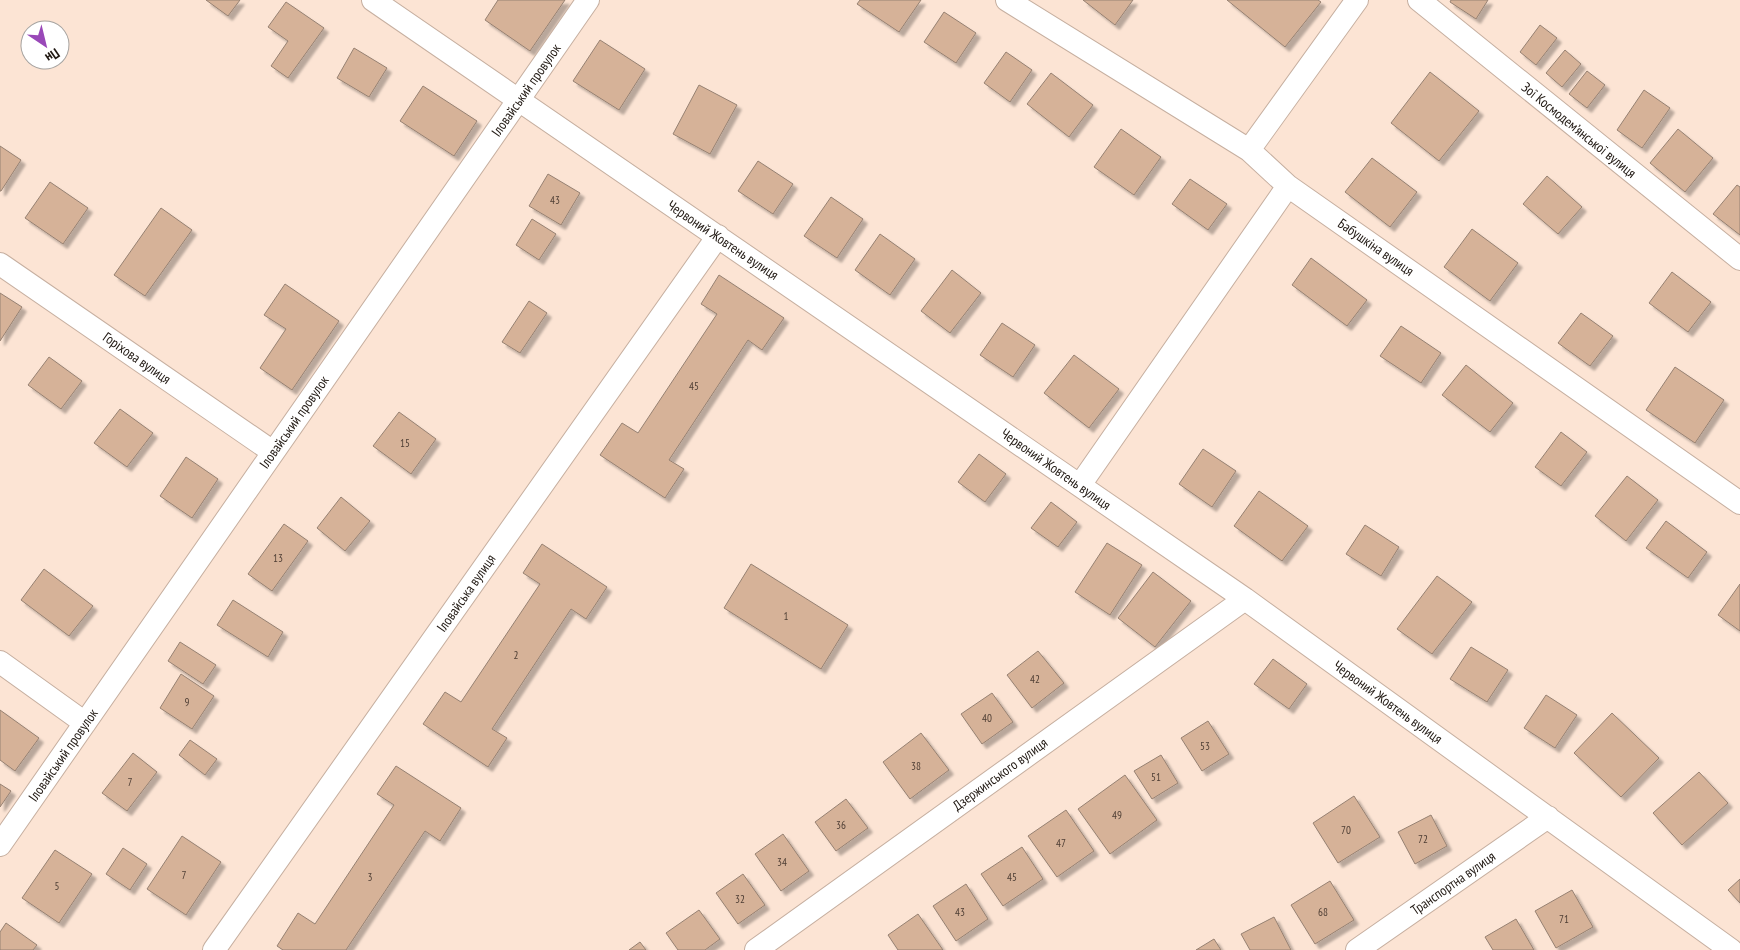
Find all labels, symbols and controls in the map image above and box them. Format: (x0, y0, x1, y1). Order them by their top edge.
north arrow (20, 20, 70, 70)
street label: Іловайський провулок (487, 40, 565, 140)
text: Пн (42, 44, 63, 67)
street label: Зої Космодем’янської вулиця (1518, 78, 1640, 182)
house number: 43 (550, 193, 560, 207)
street label: Червоний Жовтень вулиця (664, 196, 782, 284)
street label: Бабушкіна вулиця (1335, 214, 1417, 280)
street label: Горіхова вулиця (100, 328, 174, 388)
street label: Іловайський провулок (255, 372, 333, 472)
house number: 45 (689, 379, 699, 393)
street label: Червоний Жовтень вулиця (997, 424, 1115, 514)
house number: 15 (400, 436, 410, 450)
house number: 13 (273, 551, 283, 565)
street label: Іловайська вулиця (433, 551, 499, 635)
house number: 1 (784, 609, 789, 623)
house number: 2 (514, 648, 519, 662)
street label: Червоний Жовтень вулиця (1330, 656, 1446, 748)
house number: 42 (1030, 672, 1040, 686)
house number: 9 (185, 695, 190, 709)
street label: Іловайський провулок (24, 705, 102, 805)
house number: 40 (982, 711, 992, 725)
street label: Дзержинського вулиця (949, 734, 1051, 814)
house number: 53 (1200, 739, 1210, 753)
house number: 38 (911, 759, 921, 773)
house number: 51 (1151, 770, 1161, 784)
house number: 7 (128, 775, 133, 789)
house number: 49 (1112, 808, 1122, 822)
house number: 36 (836, 818, 846, 832)
house number: 70 (1341, 823, 1351, 837)
house number: 72 (1418, 832, 1428, 846)
house number: 47 (1056, 836, 1066, 850)
street label: Транспортна вулиця (1407, 847, 1499, 919)
house number: 34 (777, 855, 787, 869)
house number: 7 (182, 868, 187, 882)
house number: 3 (368, 870, 373, 884)
house number: 45 (1007, 870, 1017, 884)
house number: 5 (55, 879, 60, 893)
house number: 32 (735, 892, 745, 906)
house number: 43 (955, 905, 965, 919)
house number: 68 (1318, 905, 1328, 919)
house number: 71 (1559, 912, 1569, 926)

